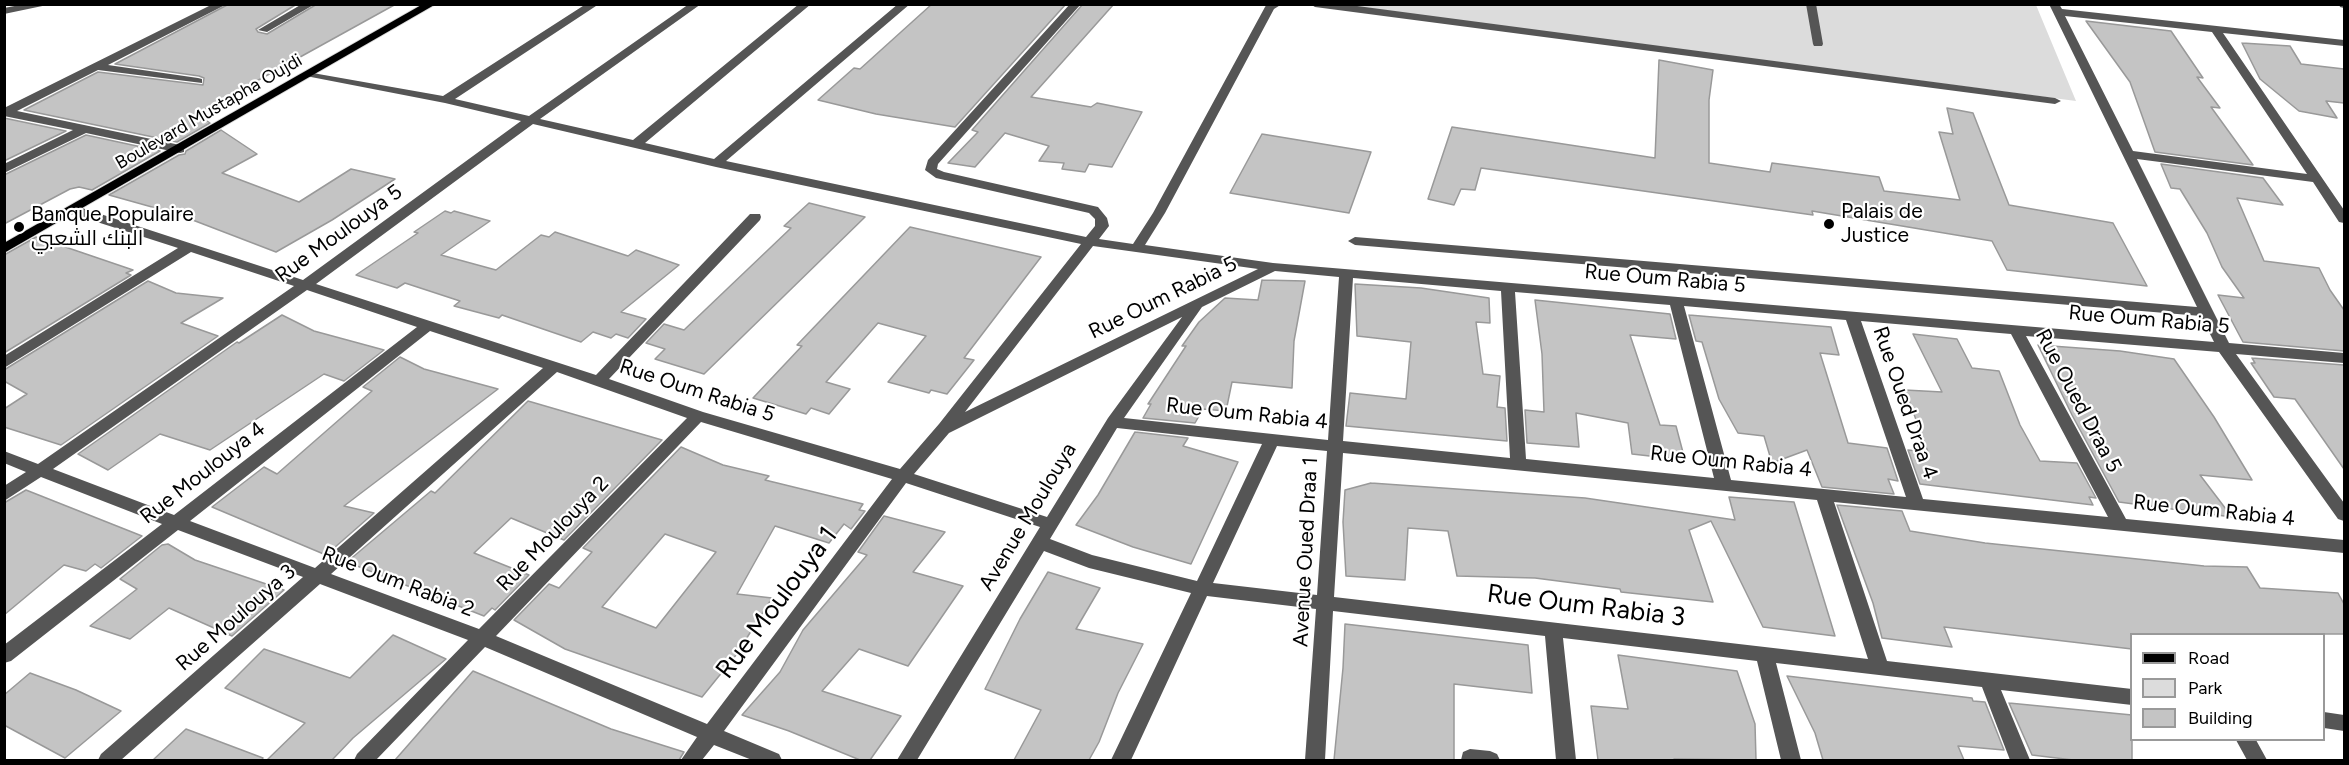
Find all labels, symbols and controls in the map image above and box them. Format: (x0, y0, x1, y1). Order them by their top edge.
street label: Boulevard Mustapha Oujdi (112, 50, 306, 174)
street label: Rue Moulouya 5 (271, 180, 407, 288)
place label: Palais de Justice (1841, 199, 1923, 249)
place label: Banque Populaire البنك الشعبي (31, 202, 194, 252)
marker: Palais de Justice (1822, 217, 1836, 231)
marker: Banque Populaire البنك الشعبي (12, 220, 26, 234)
street label: Rue Oum Rabia 5 (1085, 251, 1241, 345)
street label: Rue Oum Rabia 5 (1583, 259, 1747, 299)
street label: Rue Oum Rabia 5 (2067, 300, 2231, 340)
street label: Rue Oued Draa 4 (1867, 323, 1943, 483)
street label: Rue Oued Draa 5 (2030, 325, 2126, 477)
street label: Rue Oum Rabia 5 (616, 354, 778, 428)
street label: Rue Oum Rabia 4 (1165, 393, 1329, 435)
street label: Rue Moulouya 4 (136, 416, 270, 530)
street label: Avenue Moulouya (974, 439, 1082, 595)
street label: Rue Oum Rabia 4 (1649, 441, 1813, 483)
street label: Avenue Oued Draa 1 (1288, 456, 1324, 648)
street label: Rue Moulouya 2 (492, 471, 614, 597)
street label: Rue Oum Rabia 4 (2132, 490, 2296, 532)
street label: Rue Moulouya 1 (710, 521, 844, 685)
street label: Rue Oum Rabia 2 (318, 541, 478, 623)
street label: Rue Moulouya 3 (171, 559, 301, 677)
street label: Rue Oum Rabia 3 (1485, 578, 1687, 634)
legend (2130, 633, 2325, 741)
text: Road (2188, 647, 2229, 669)
text: Park (2188, 677, 2222, 699)
text: Building (2188, 707, 2253, 729)

